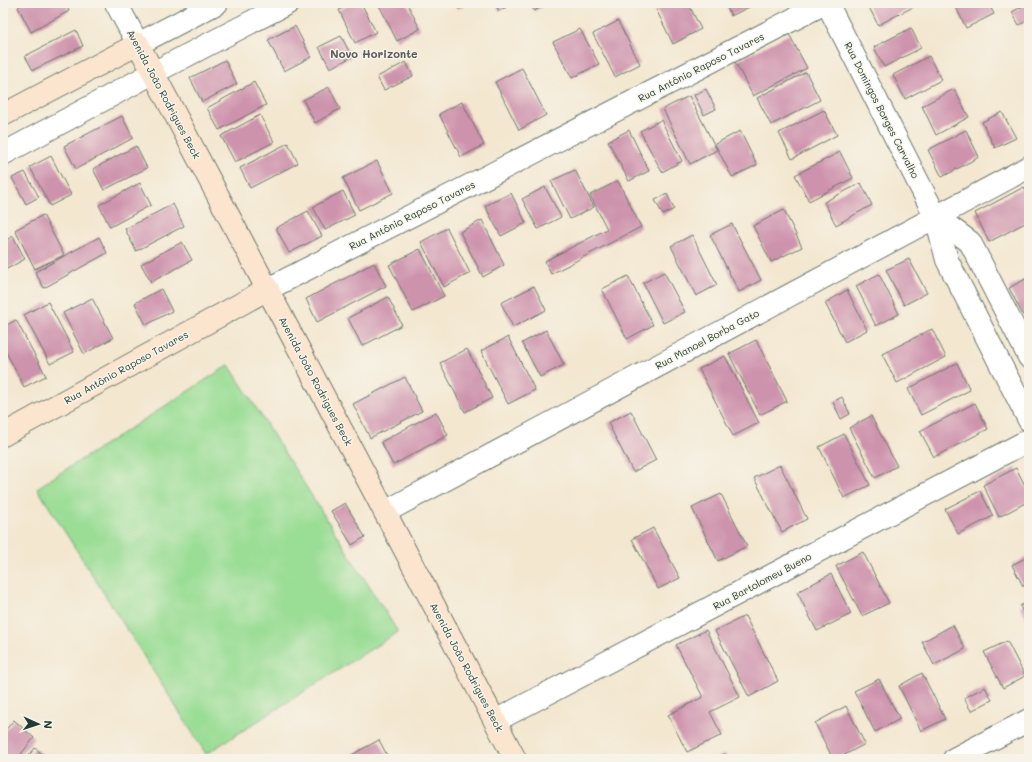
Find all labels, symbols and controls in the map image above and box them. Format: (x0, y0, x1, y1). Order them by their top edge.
street label: Avenida João Rodrigues Beck (124, 27, 204, 161)
street label: Rua Antônio Raposo Tavares (635, 29, 767, 105)
street label: Rua Domingos Borges Carvalho (841, 39, 923, 181)
district label: Novo Horizonte (330, 46, 418, 61)
street label: Rua Antônio Raposo Tavares (346, 177, 478, 253)
street label: Rua Manoel Borba Gato (653, 306, 761, 372)
street label: Avenida João Rodrigues Beck (276, 314, 356, 448)
street label: Rua Antônio Raposo Tavares (61, 327, 191, 407)
street label: Rua Bartolomeu Bueno (710, 549, 814, 613)
street label: Avenida João Rodrigues Beck (427, 600, 507, 734)
north arrow (18, 704, 58, 744)
text: N (41, 720, 56, 729)

